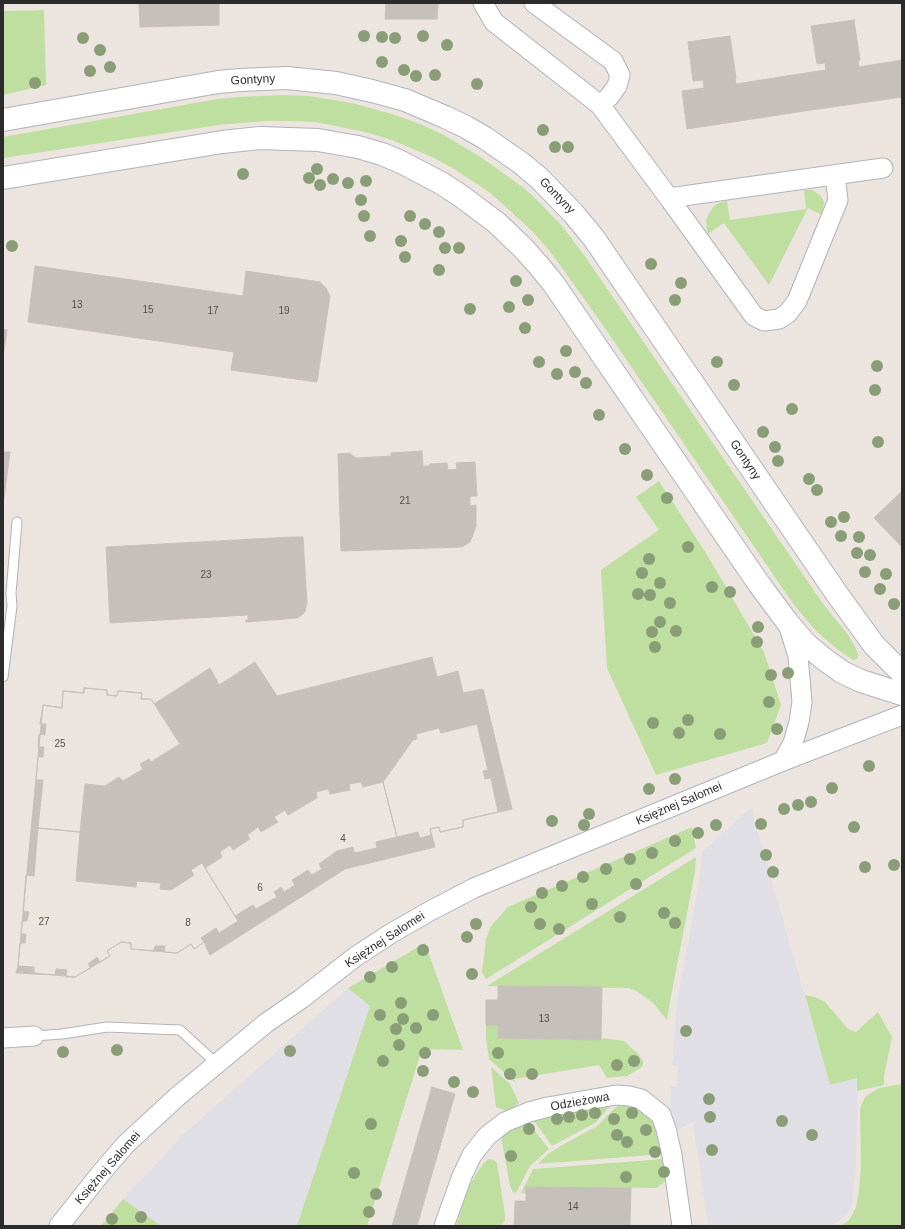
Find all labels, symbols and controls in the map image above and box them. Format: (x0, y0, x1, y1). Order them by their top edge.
street label: Gontyny (230, 72, 276, 88)
street label: Gontyny (536, 175, 578, 217)
house number: 13 (71, 299, 83, 311)
house number: 15 (142, 304, 154, 316)
house number: 17 (207, 305, 219, 317)
house number: 19 (278, 305, 290, 317)
street label: Gontyny (727, 437, 763, 483)
house number: 21 (399, 495, 411, 507)
house number: 23 (200, 569, 212, 581)
house number: 25 (54, 738, 66, 750)
street label: Księżnej Salomei (634, 779, 724, 829)
house number: 4 (340, 833, 346, 845)
house number: 6 (257, 882, 263, 894)
street label: Księżnej Salomei (342, 909, 428, 971)
house number: 27 (38, 916, 50, 928)
house number: 8 (185, 917, 191, 929)
house number: 13 (538, 1013, 550, 1025)
street label: Odzieżowa (550, 1090, 610, 1114)
street label: Księżnej Salomei (72, 1129, 144, 1207)
house number: 14 (567, 1201, 579, 1213)

